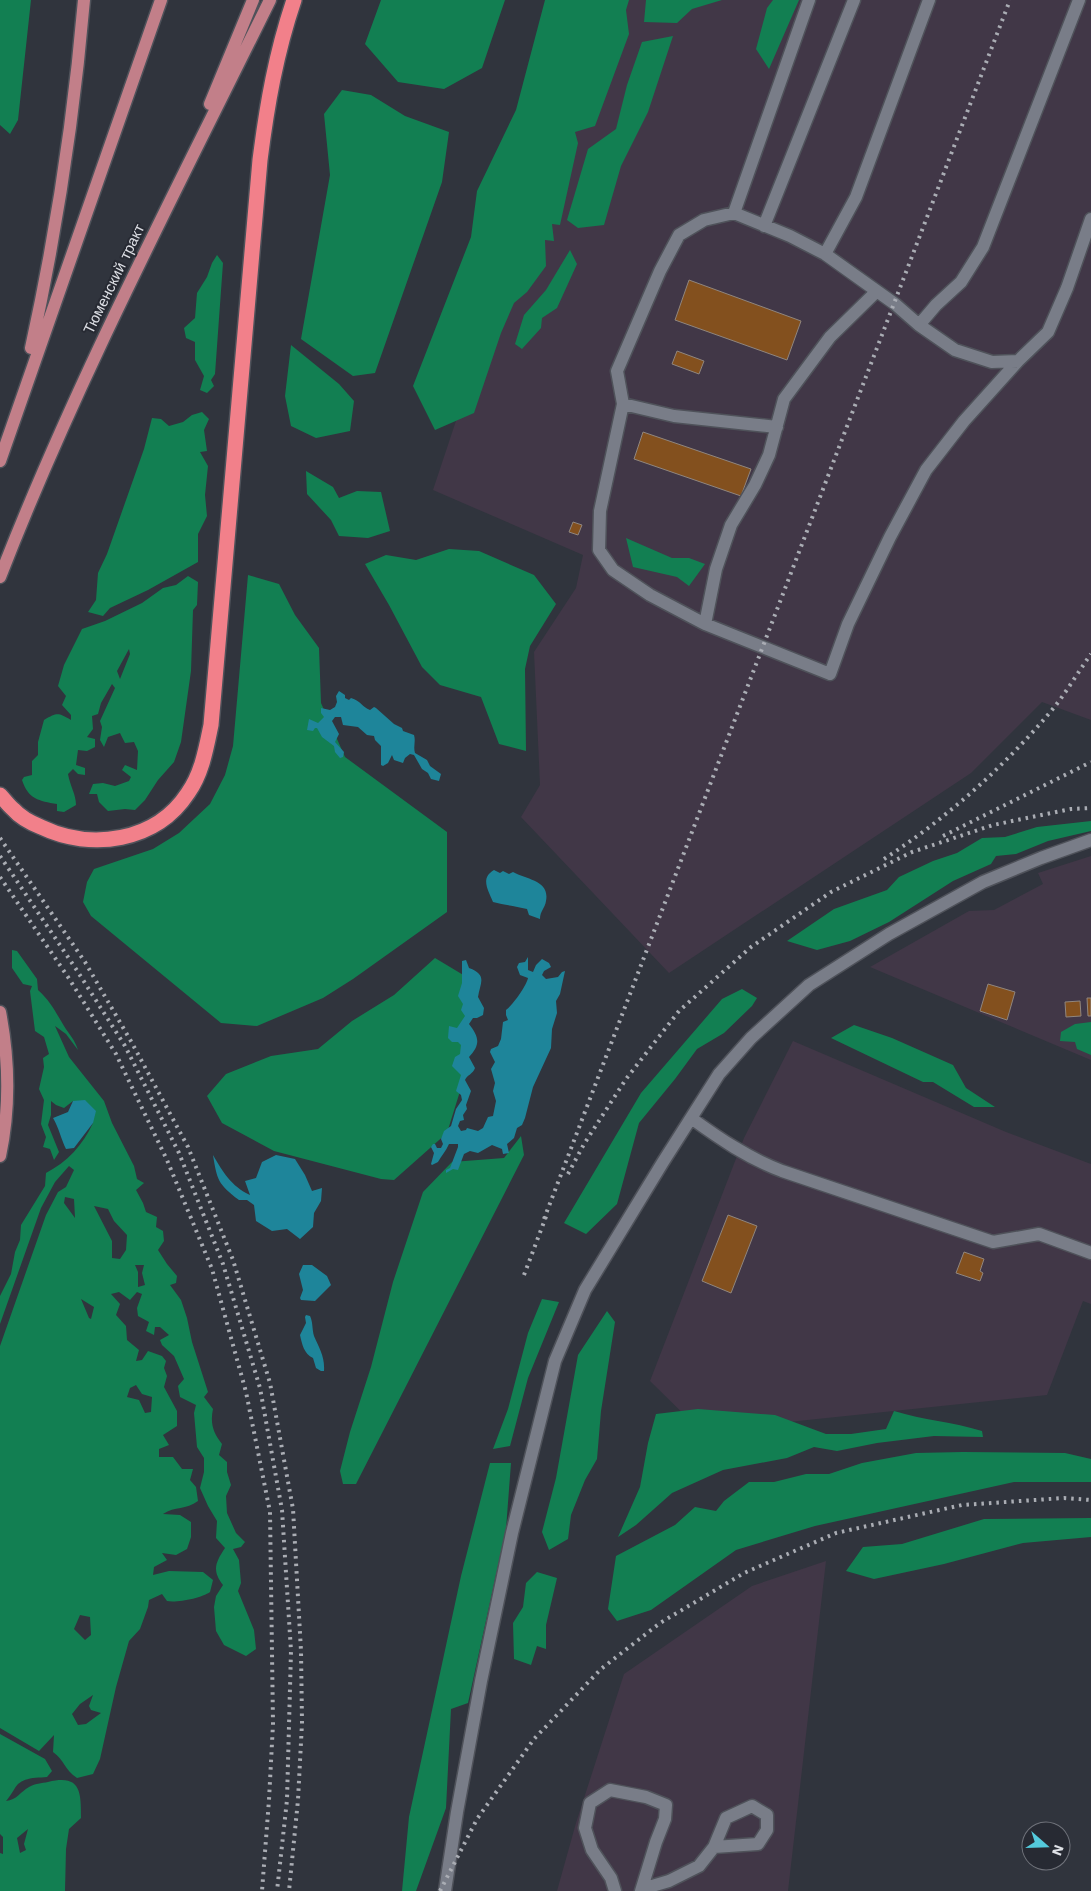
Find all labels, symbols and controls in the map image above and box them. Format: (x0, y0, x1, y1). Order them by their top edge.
street label: Тюменский тракт (80, 221, 148, 337)
north arrow (1021, 1821, 1071, 1871)
text: N (1049, 1843, 1068, 1858)

